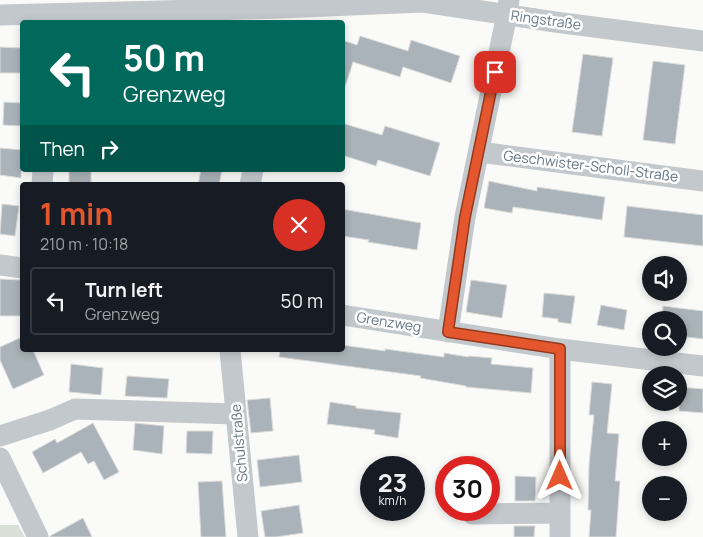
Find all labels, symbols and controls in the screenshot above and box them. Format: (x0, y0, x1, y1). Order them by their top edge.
street label: Ringstraße (510, 5, 582, 34)
text: 50 m (123, 34, 205, 82)
icon: left (40, 40, 105, 105)
pin (474, 51, 516, 93)
icon: arrive (481, 58, 509, 86)
text: Grenzweg (123, 79, 226, 109)
icon: right (95, 135, 123, 163)
text: Then (40, 136, 85, 162)
street label: Geschwister-Scholl-Straße (503, 145, 680, 186)
text: 1 min (40, 193, 113, 234)
button: close (273, 199, 325, 251)
text: 210 m · 10:18 (40, 233, 128, 255)
map controls (642, 256, 687, 521)
button: sound (642, 256, 687, 301)
text: Turn left (85, 277, 163, 303)
icon: left (42, 287, 70, 315)
text: 50 m (281, 288, 323, 314)
text: Grenzweg (85, 303, 160, 325)
street label: Grenzweg (355, 307, 423, 336)
button: search (642, 311, 687, 356)
button: layers (642, 366, 687, 411)
street label: Schulstraße (226, 403, 251, 483)
button: + (642, 421, 687, 466)
position arrow (533, 449, 585, 501)
speed limit sign: 30 (435, 456, 500, 521)
text: 23 (378, 465, 407, 500)
button: − (642, 476, 687, 521)
text: km/h (379, 492, 406, 509)

